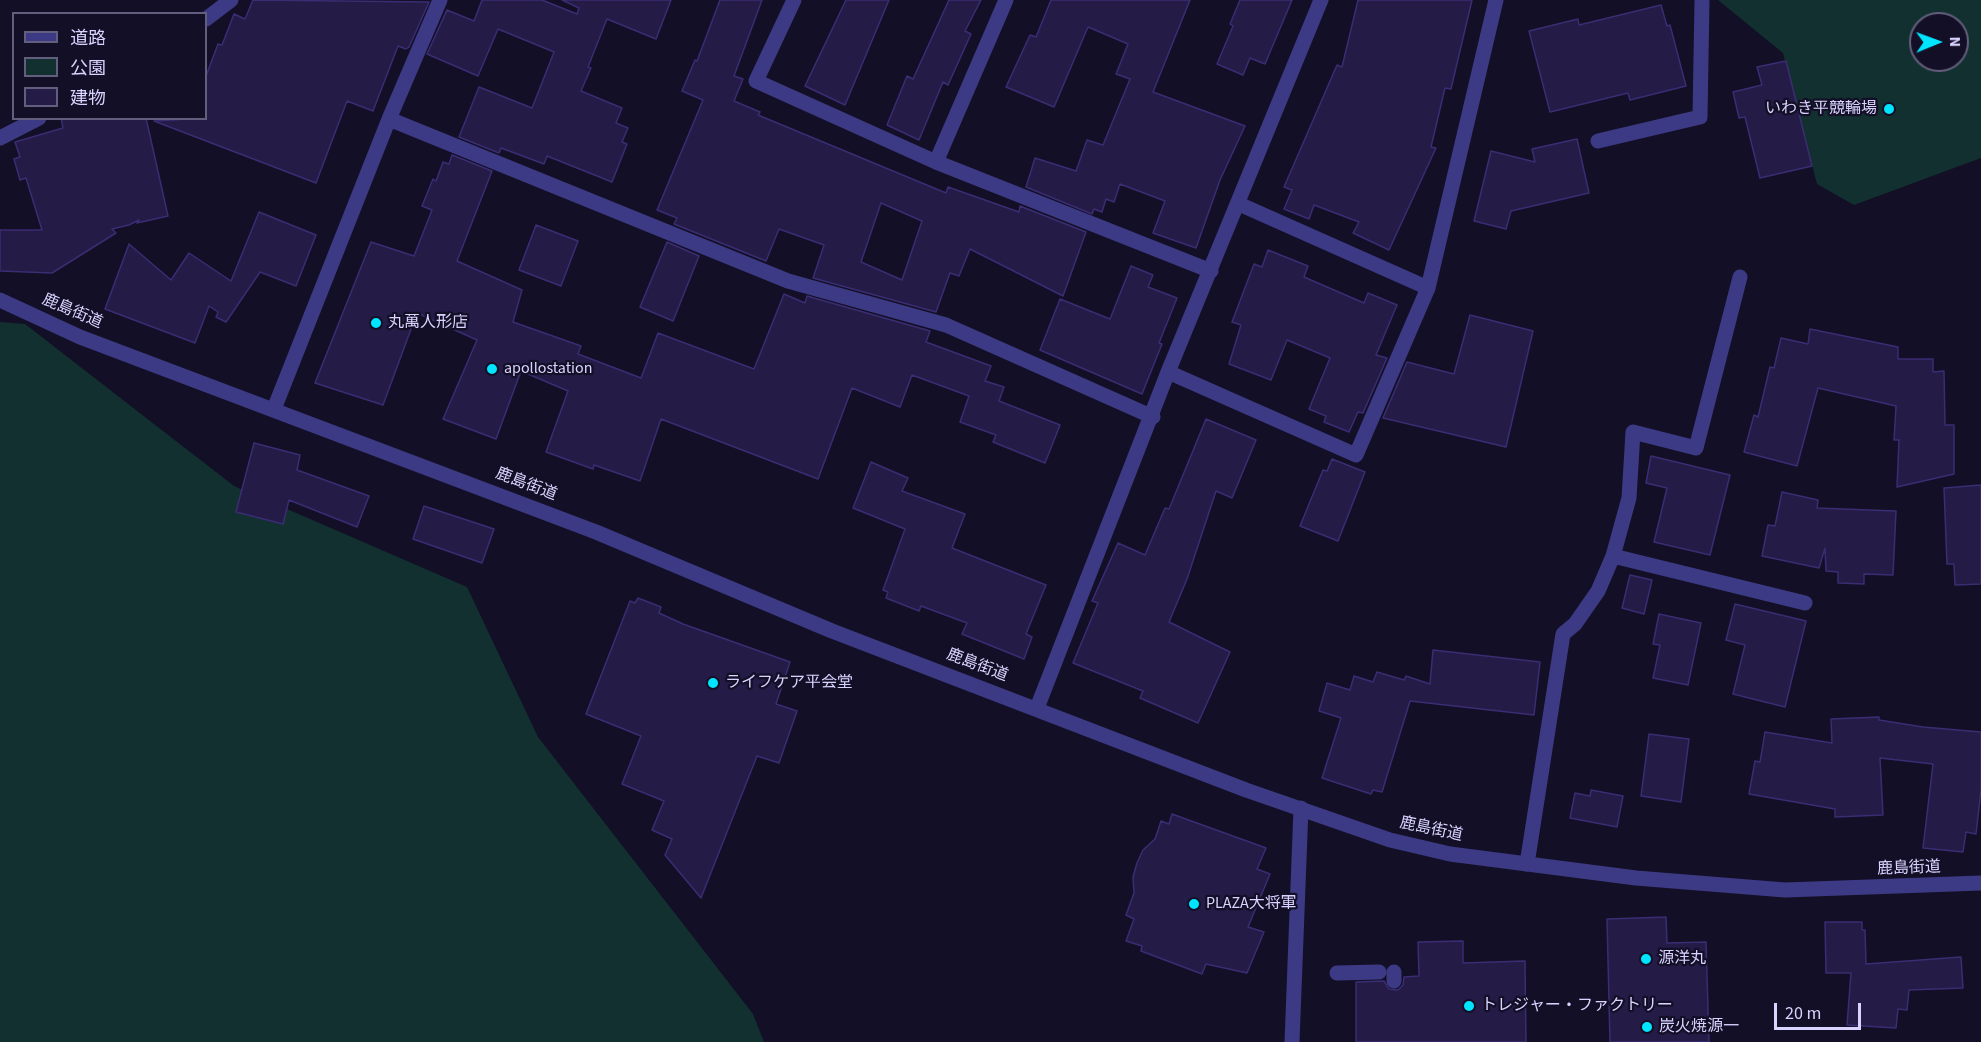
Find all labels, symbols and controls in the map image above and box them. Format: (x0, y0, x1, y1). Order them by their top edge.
legend (12, 12, 207, 120)
north arrow (1909, 12, 1969, 72)
text: 道路 (70, 26, 106, 51)
text: N (1944, 36, 1966, 47)
text: 公園 (70, 56, 106, 81)
text: 建物 (70, 86, 106, 111)
place label: いわき平競輪場 (1765, 99, 1877, 119)
marker: いわき平競輪場 (1882, 102, 1896, 116)
street label: 鹿島街道 (39, 291, 105, 333)
place label: 丸萬人形店 (388, 313, 468, 333)
marker: 丸萬人形店 (369, 316, 383, 330)
place label: apollostation (504, 359, 592, 379)
marker: apollostation (485, 362, 499, 376)
street label: 鹿島街道 (493, 465, 559, 505)
street label: 鹿島街道 (944, 646, 1010, 686)
place label: ライフケア平会堂 (725, 673, 853, 693)
marker: ライフケア平会堂 (706, 676, 720, 690)
street label: 鹿島街道 (1398, 814, 1464, 846)
street label: 鹿島街道 (1877, 858, 1941, 880)
place label: PLAZA大将軍 (1206, 894, 1297, 914)
marker: PLAZA大将軍 (1187, 897, 1201, 911)
place label: 源洋丸 (1658, 949, 1706, 969)
marker: 源洋丸 (1639, 952, 1653, 966)
scale bar (1777, 991, 1864, 1029)
place label: トレジャー・ファクトリー (1481, 996, 1673, 1016)
marker: トレジャー・ファクトリー (1462, 999, 1476, 1013)
text: 20 m (1785, 1001, 1821, 1026)
place label: 炭火焼源一 (1659, 1017, 1739, 1037)
marker: 炭火焼源一 (1640, 1020, 1654, 1034)

